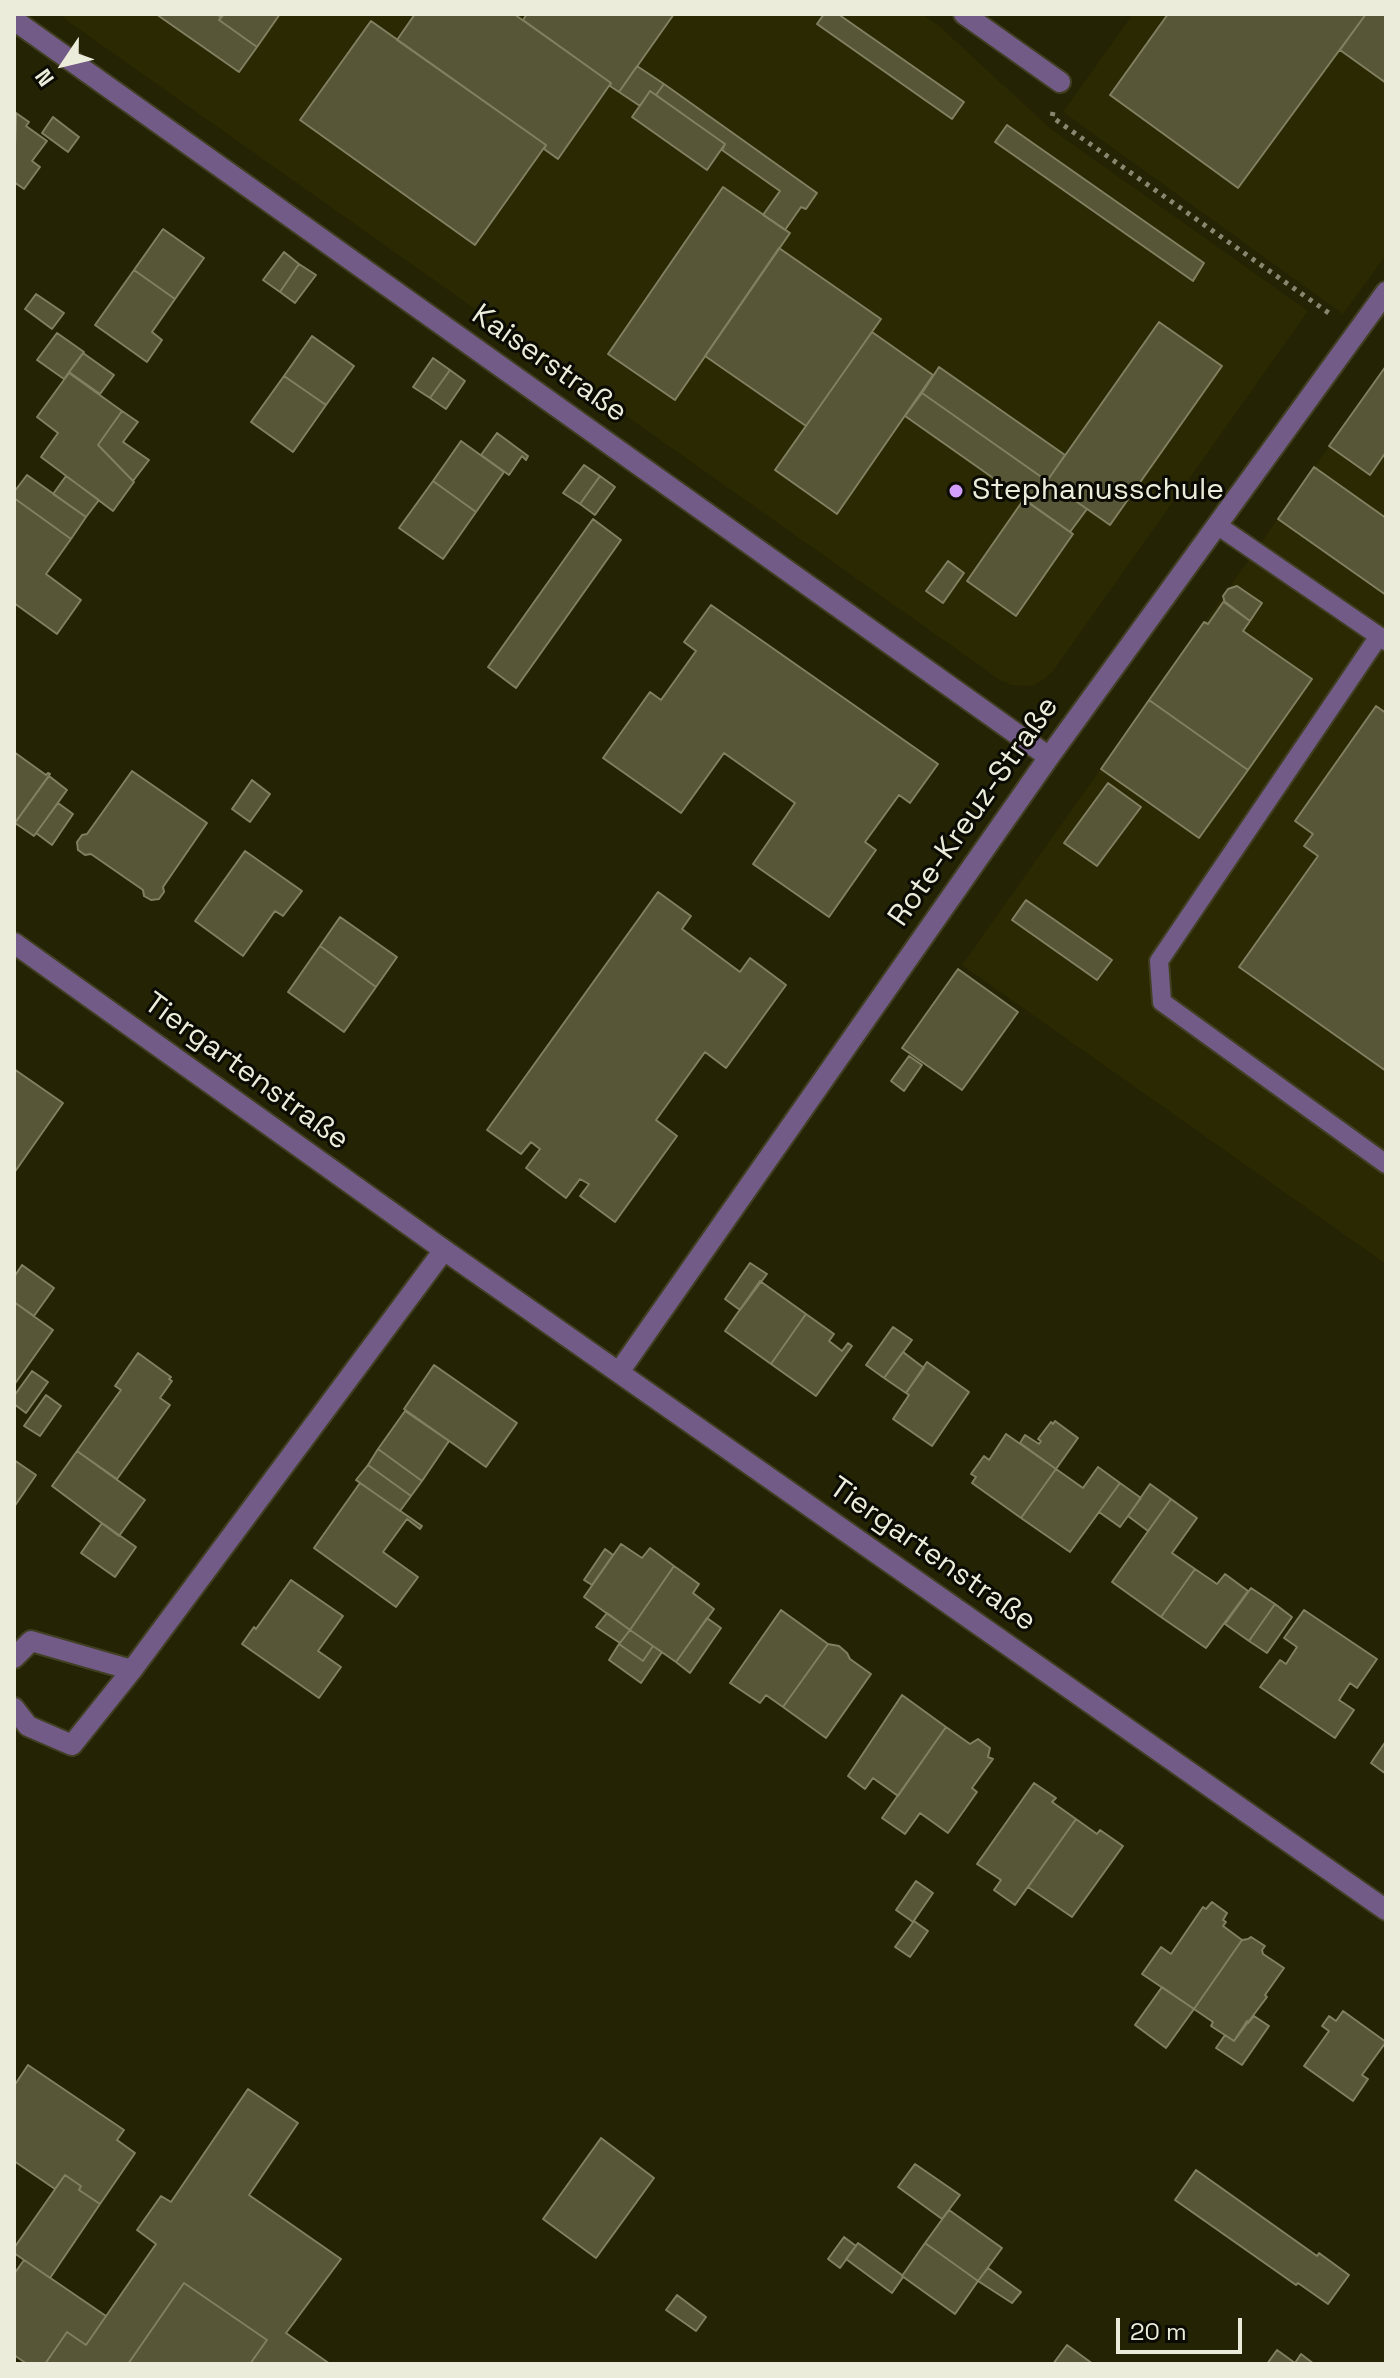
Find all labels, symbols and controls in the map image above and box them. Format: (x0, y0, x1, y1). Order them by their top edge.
north arrow (24, 24, 104, 104)
text: N (29, 64, 60, 92)
street label: Kaiserstraße (464, 297, 634, 431)
place label: Stephanusschule (972, 473, 1224, 509)
marker: Stephanusschule (947, 482, 965, 500)
street label: Rote-Kreuz-Straße (881, 690, 1067, 934)
street label: Tiergartenstraße (137, 986, 355, 1158)
street label: Tiergartenstraße (822, 1470, 1042, 1640)
scale bar (1120, 2302, 1246, 2352)
text: 20 m (1130, 2316, 1187, 2347)

